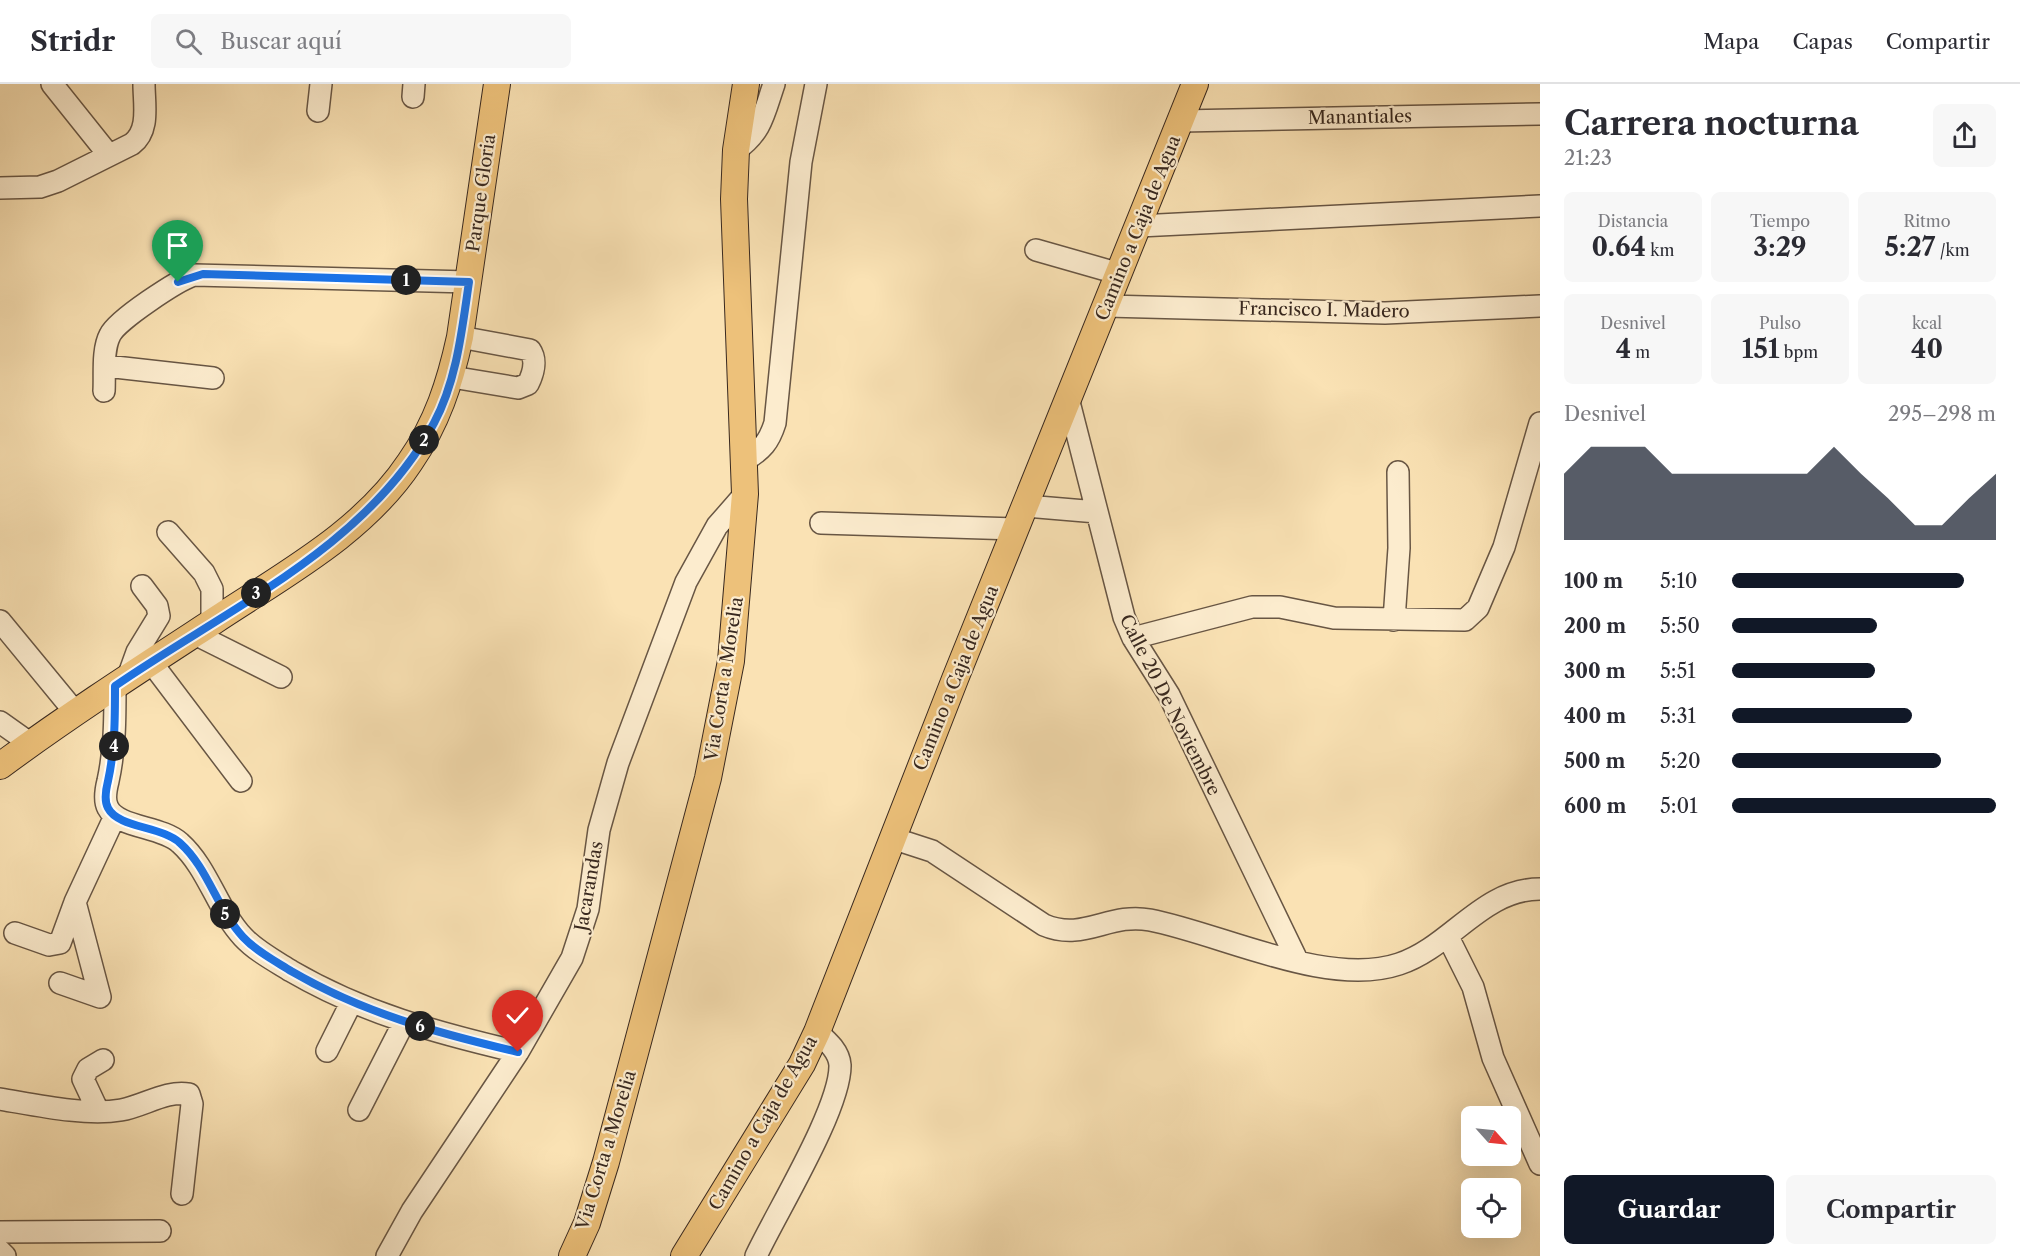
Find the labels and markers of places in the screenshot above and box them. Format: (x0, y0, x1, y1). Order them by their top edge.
pin (152, 220, 203, 282)
pin: 1 (391, 265, 421, 295)
pin: 2 (409, 425, 439, 455)
pin: 3 (241, 578, 271, 608)
pin: 4 (99, 731, 129, 761)
pin: 5 (210, 899, 240, 929)
pin (492, 990, 543, 1052)
pin: 6 (405, 1011, 435, 1041)

